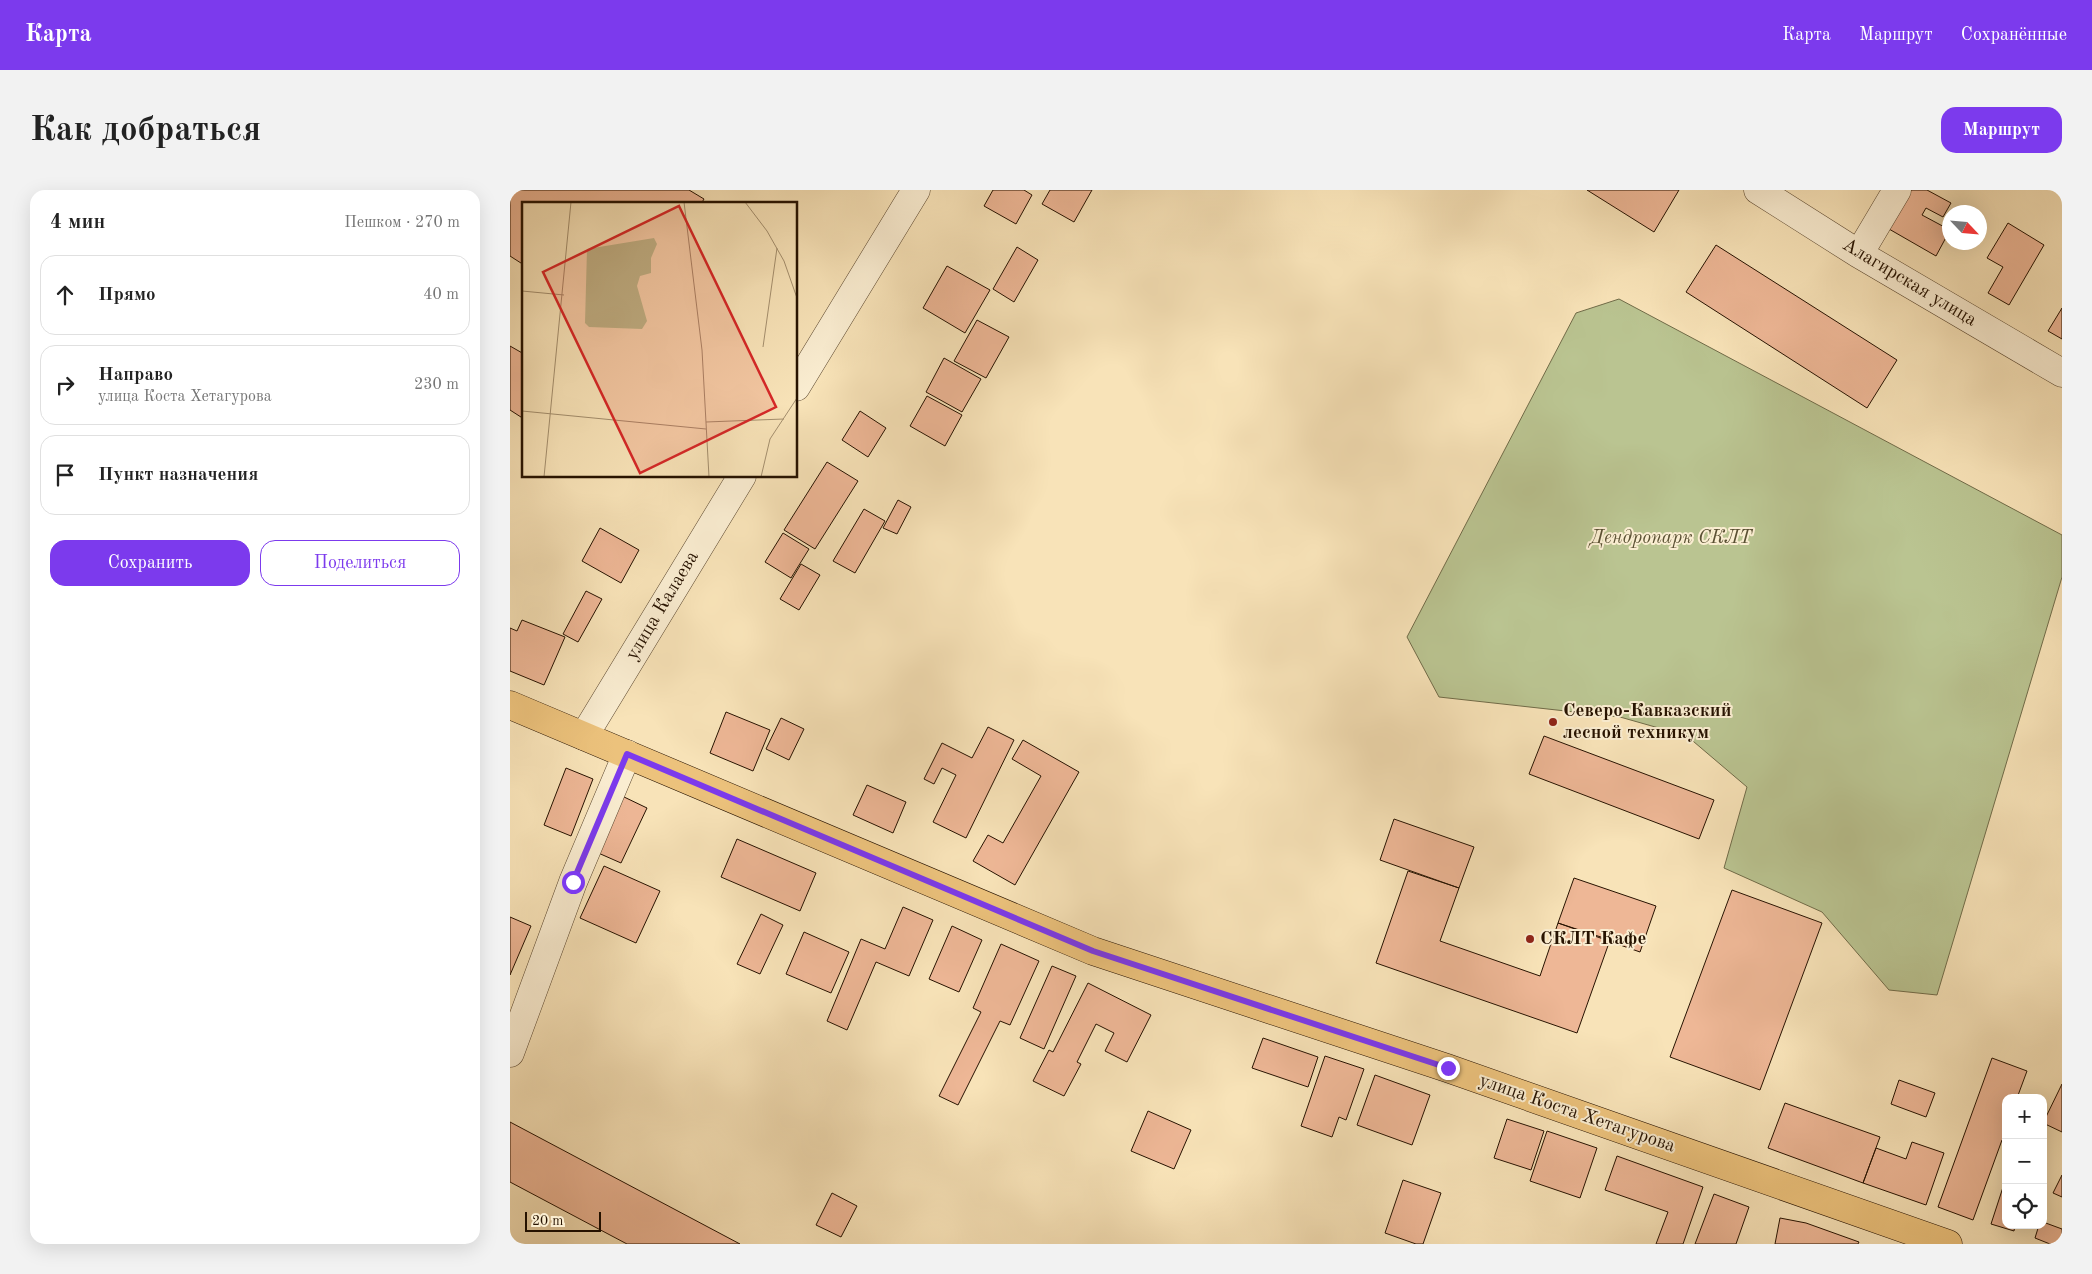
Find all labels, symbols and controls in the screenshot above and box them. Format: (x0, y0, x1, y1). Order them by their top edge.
text: Карта (25, 23, 92, 47)
text: Карта (1782, 26, 1831, 44)
text: Маршрут (1859, 26, 1933, 44)
text: Сохранённые (1961, 26, 2067, 44)
button: Маршрут (1941, 107, 2062, 153)
text: Как добраться (30, 113, 261, 148)
inset map (522, 202, 798, 478)
north arrow (1942, 205, 1987, 250)
text: 4 мин (50, 212, 105, 233)
text: Пешком · 270 m (344, 215, 460, 231)
street label: Алагирская улица (1839, 235, 1980, 331)
icon: ahead (51, 281, 79, 309)
text: Прямо (98, 286, 156, 305)
text: 40 m (423, 287, 459, 303)
text: Направо (98, 366, 173, 385)
icon: right (51, 371, 79, 399)
text: 230 m (414, 377, 459, 393)
text: улица Коста Хетагурова (98, 389, 272, 405)
icon: arrive (51, 461, 79, 489)
text: Пункт назначения (98, 466, 258, 485)
park label: Дендропарк СКЛТ (1587, 529, 1754, 548)
button: Сохранить (50, 540, 250, 586)
button: Поделиться (260, 540, 460, 586)
street label: улица Калаева (623, 548, 703, 664)
place label: Северо-Кавказский лесной техникум (1563, 702, 1732, 743)
marker: Северо-Кавказский лесной техникум (1547, 716, 1559, 728)
route start (562, 871, 585, 894)
place label: СКЛТ Кафе (1540, 930, 1646, 949)
marker: СКЛТ Кафе (1524, 933, 1536, 945)
route end (1437, 1057, 1460, 1080)
street label: улица Коста Хетагурова (1476, 1071, 1678, 1157)
map controls (2002, 1094, 2047, 1229)
button: + (2002, 1094, 2047, 1139)
button: − (2002, 1139, 2047, 1184)
button: locate (2002, 1184, 2047, 1229)
scale bar (525, 1209, 601, 1232)
text: 20 m (532, 1214, 563, 1228)

